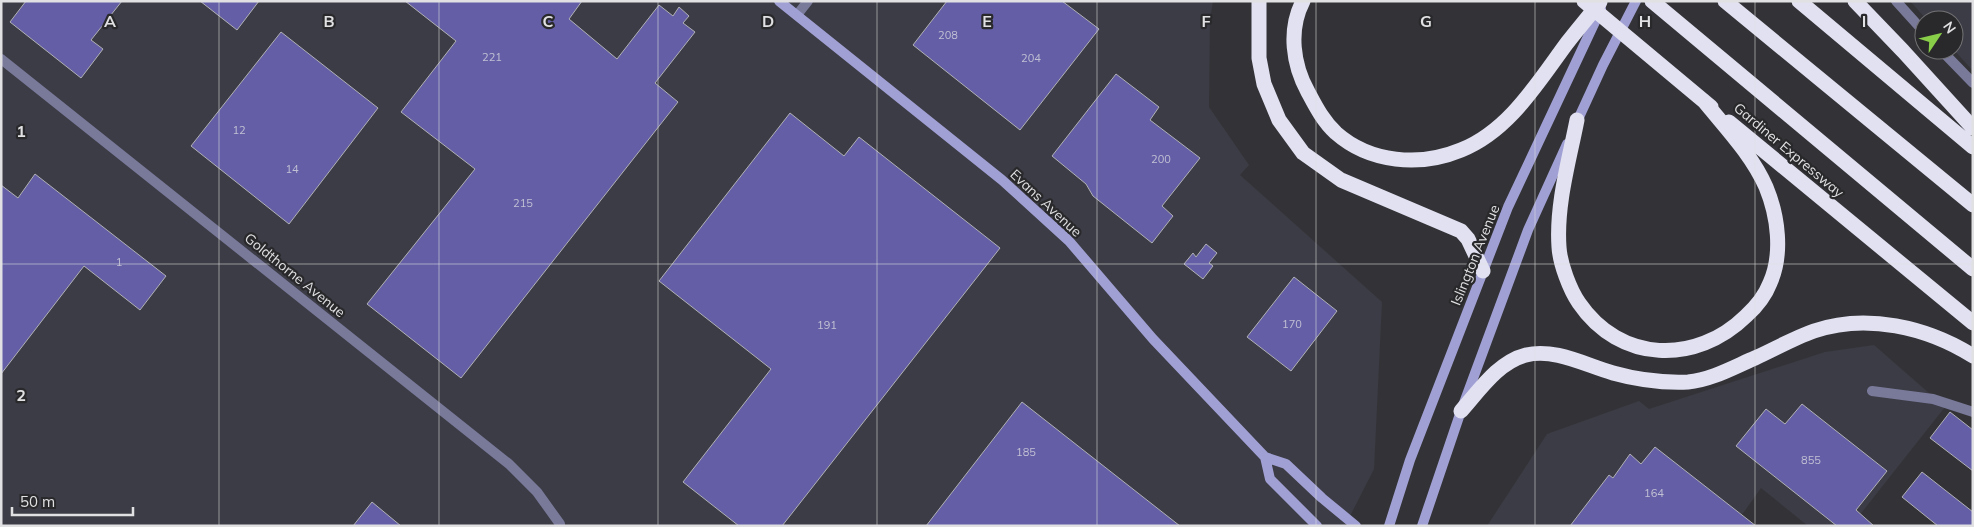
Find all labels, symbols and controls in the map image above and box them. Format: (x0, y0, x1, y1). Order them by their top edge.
north arrow (1914, 10, 1964, 60)
text: A (104, 11, 116, 31)
text: B (323, 11, 335, 31)
text: C (543, 11, 554, 31)
text: D (762, 11, 774, 31)
text: E (982, 11, 992, 31)
text: F (1201, 11, 1211, 31)
text: G (1420, 11, 1432, 31)
text: H (1639, 11, 1651, 31)
text: I (1862, 11, 1866, 31)
text: N (1939, 18, 1960, 37)
house number: 208 (938, 28, 958, 42)
house number: 221 (482, 50, 502, 64)
house number: 204 (1021, 51, 1041, 65)
street label: Gardiner Expressway (1730, 99, 1848, 202)
text: 1 (16, 121, 26, 141)
house number: 12 (232, 123, 246, 137)
house number: 200 (1151, 152, 1171, 166)
house number: 14 (285, 162, 299, 176)
street label: Evans Avenue (1006, 165, 1086, 241)
house number: 215 (513, 196, 533, 210)
street label: Islington Avenue (1447, 202, 1503, 308)
street label: Goldthorne Avenue (241, 229, 349, 321)
house number: 1 (116, 255, 122, 269)
house number: 170 (1282, 317, 1302, 331)
house number: 191 (817, 318, 837, 332)
text: 2 (16, 385, 26, 405)
house number: 185 (1016, 445, 1036, 459)
house number: 855 (1801, 453, 1821, 467)
scale bar (12, 484, 134, 516)
house number: 164 (1644, 486, 1664, 500)
text: 50 m (20, 492, 55, 511)

